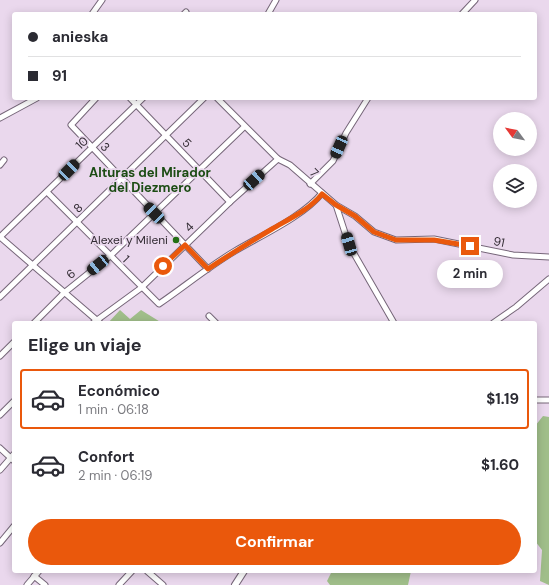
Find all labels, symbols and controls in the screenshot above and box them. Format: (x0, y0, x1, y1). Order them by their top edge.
text: anieska (52, 27, 108, 47)
text: 91 (52, 66, 67, 86)
north arrow (493, 112, 537, 156)
map controls (493, 112, 537, 208)
street label: 10 (72, 133, 92, 153)
car (329, 134, 349, 160)
street label: 5 (179, 135, 195, 151)
street label: 3 (97, 139, 113, 155)
car (56, 157, 82, 183)
district label: Alturas del Mirador del Diezmero (89, 164, 212, 196)
button: layers (493, 164, 537, 208)
street label: 7 (306, 165, 322, 181)
car (241, 168, 267, 192)
street label: 8 (70, 200, 86, 216)
car (141, 200, 167, 226)
street label: 4 (181, 219, 197, 235)
car (340, 231, 358, 257)
place label: Alexei y Mileni (90, 232, 168, 248)
street label: 91 (492, 233, 506, 251)
marker: Alexei y Mileni (171, 235, 181, 245)
route end (461, 237, 479, 255)
street label: 1 (119, 252, 133, 266)
car (85, 253, 111, 277)
route start (154, 257, 172, 275)
callout: 2 min (437, 260, 503, 288)
street label: 6 (63, 265, 79, 283)
text: 2 min (453, 265, 487, 282)
text: Elige un viaje (28, 333, 142, 357)
icon: car (30, 381, 66, 417)
text: Económico (78, 381, 160, 401)
text: $1.19 (486, 389, 519, 409)
text: 1 min · 06:18 (78, 401, 149, 418)
icon: car (30, 447, 66, 483)
text: Confort (78, 447, 135, 467)
text: $1.60 (481, 455, 519, 475)
text: 2 min · 06:19 (78, 467, 153, 484)
button: Confirmar (28, 519, 521, 565)

